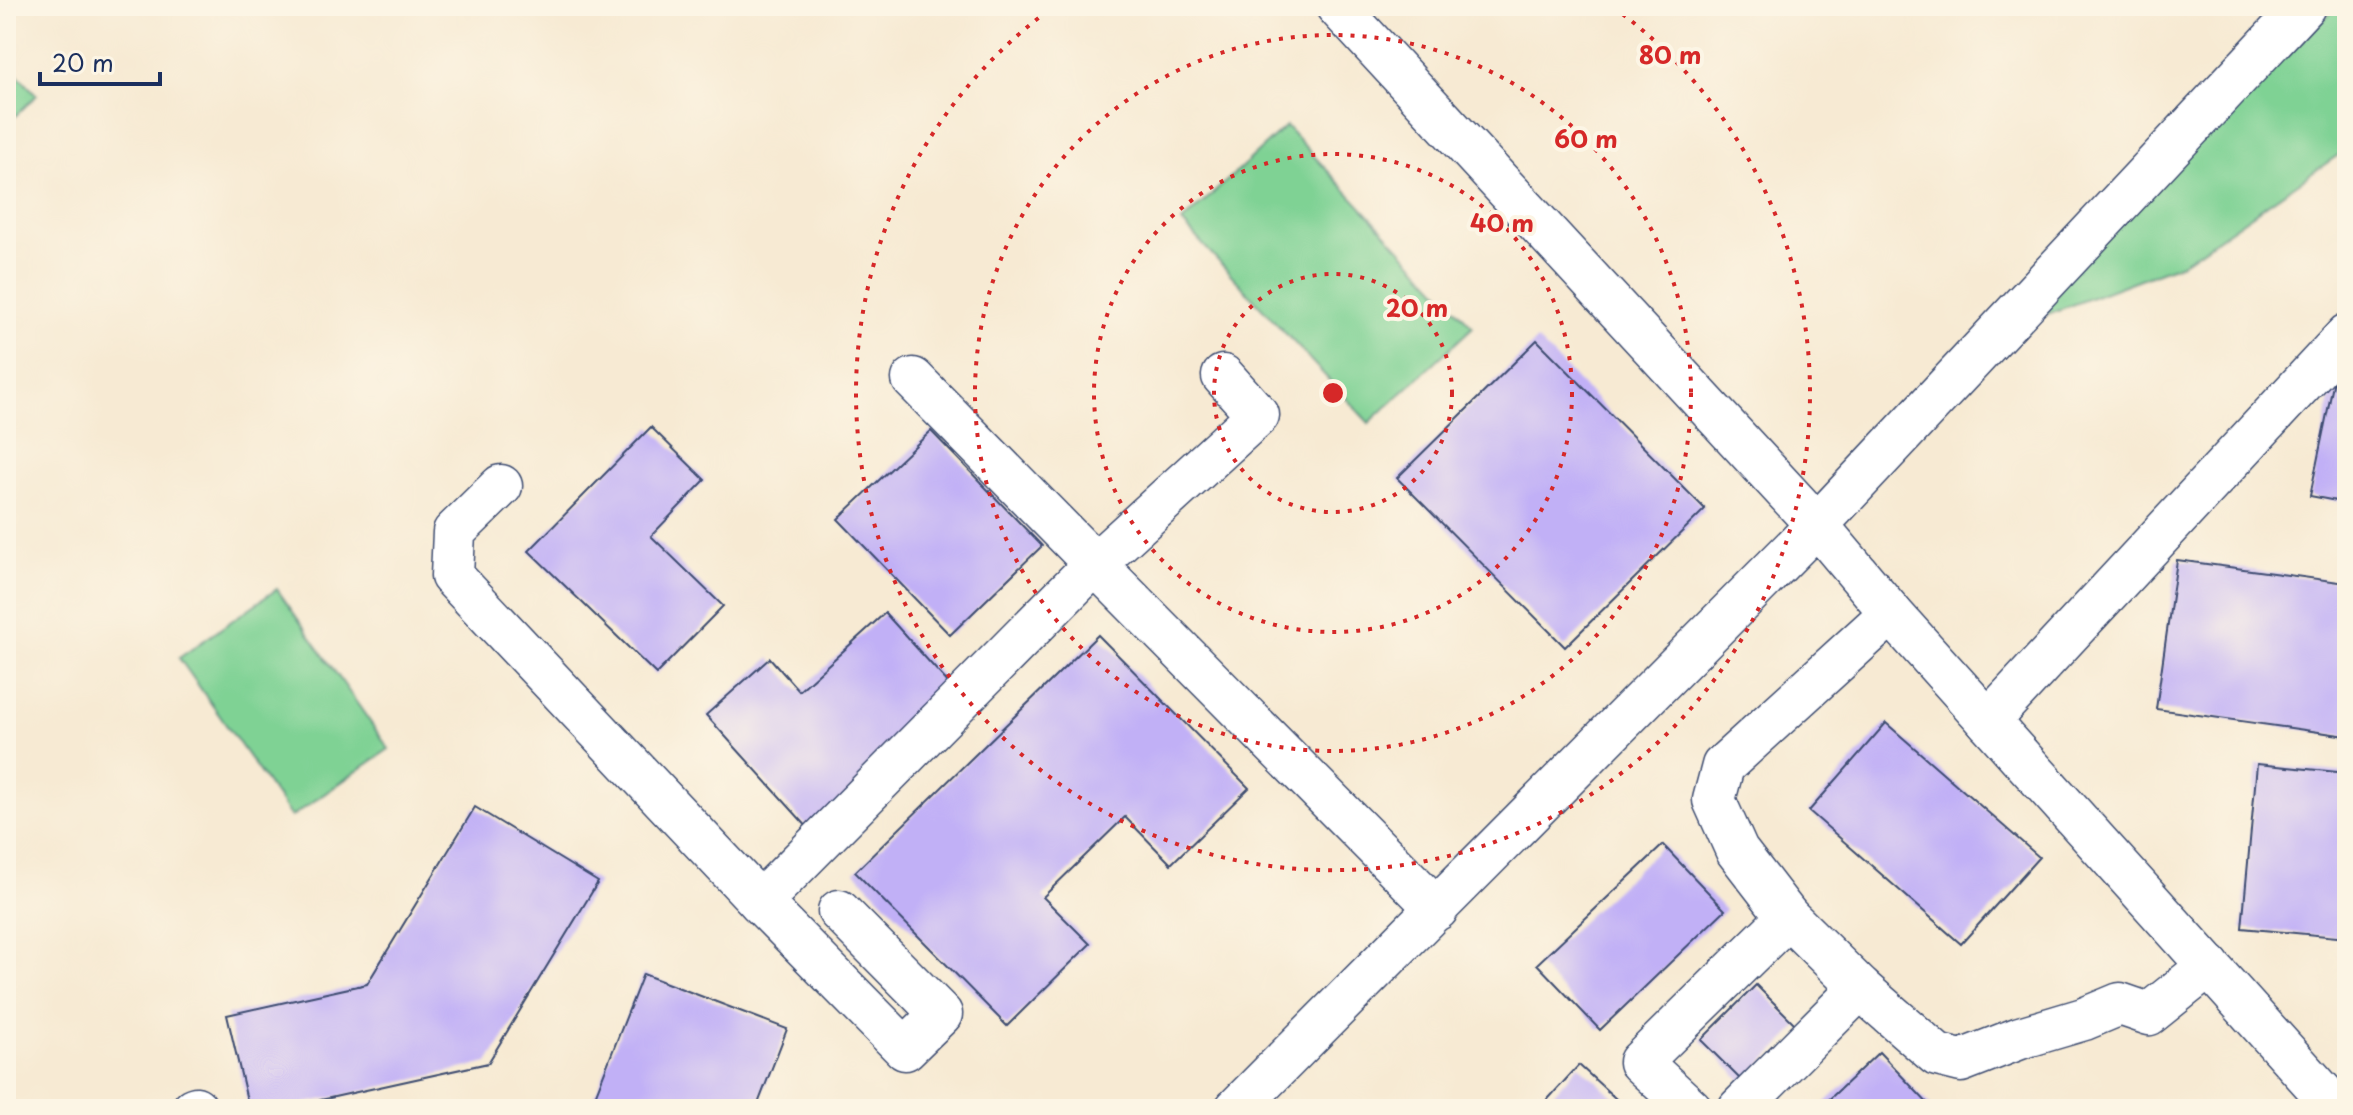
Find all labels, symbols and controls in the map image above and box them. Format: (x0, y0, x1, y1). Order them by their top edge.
scale bar (40, 36, 160, 86)
text: 80 m (1639, 36, 1701, 72)
text: 20 m (52, 44, 114, 80)
text: 60 m (1554, 120, 1618, 156)
text: 40 m (1470, 204, 1534, 240)
text: 20 m (1386, 289, 1448, 325)
centre of rings (1319, 379, 1347, 407)

